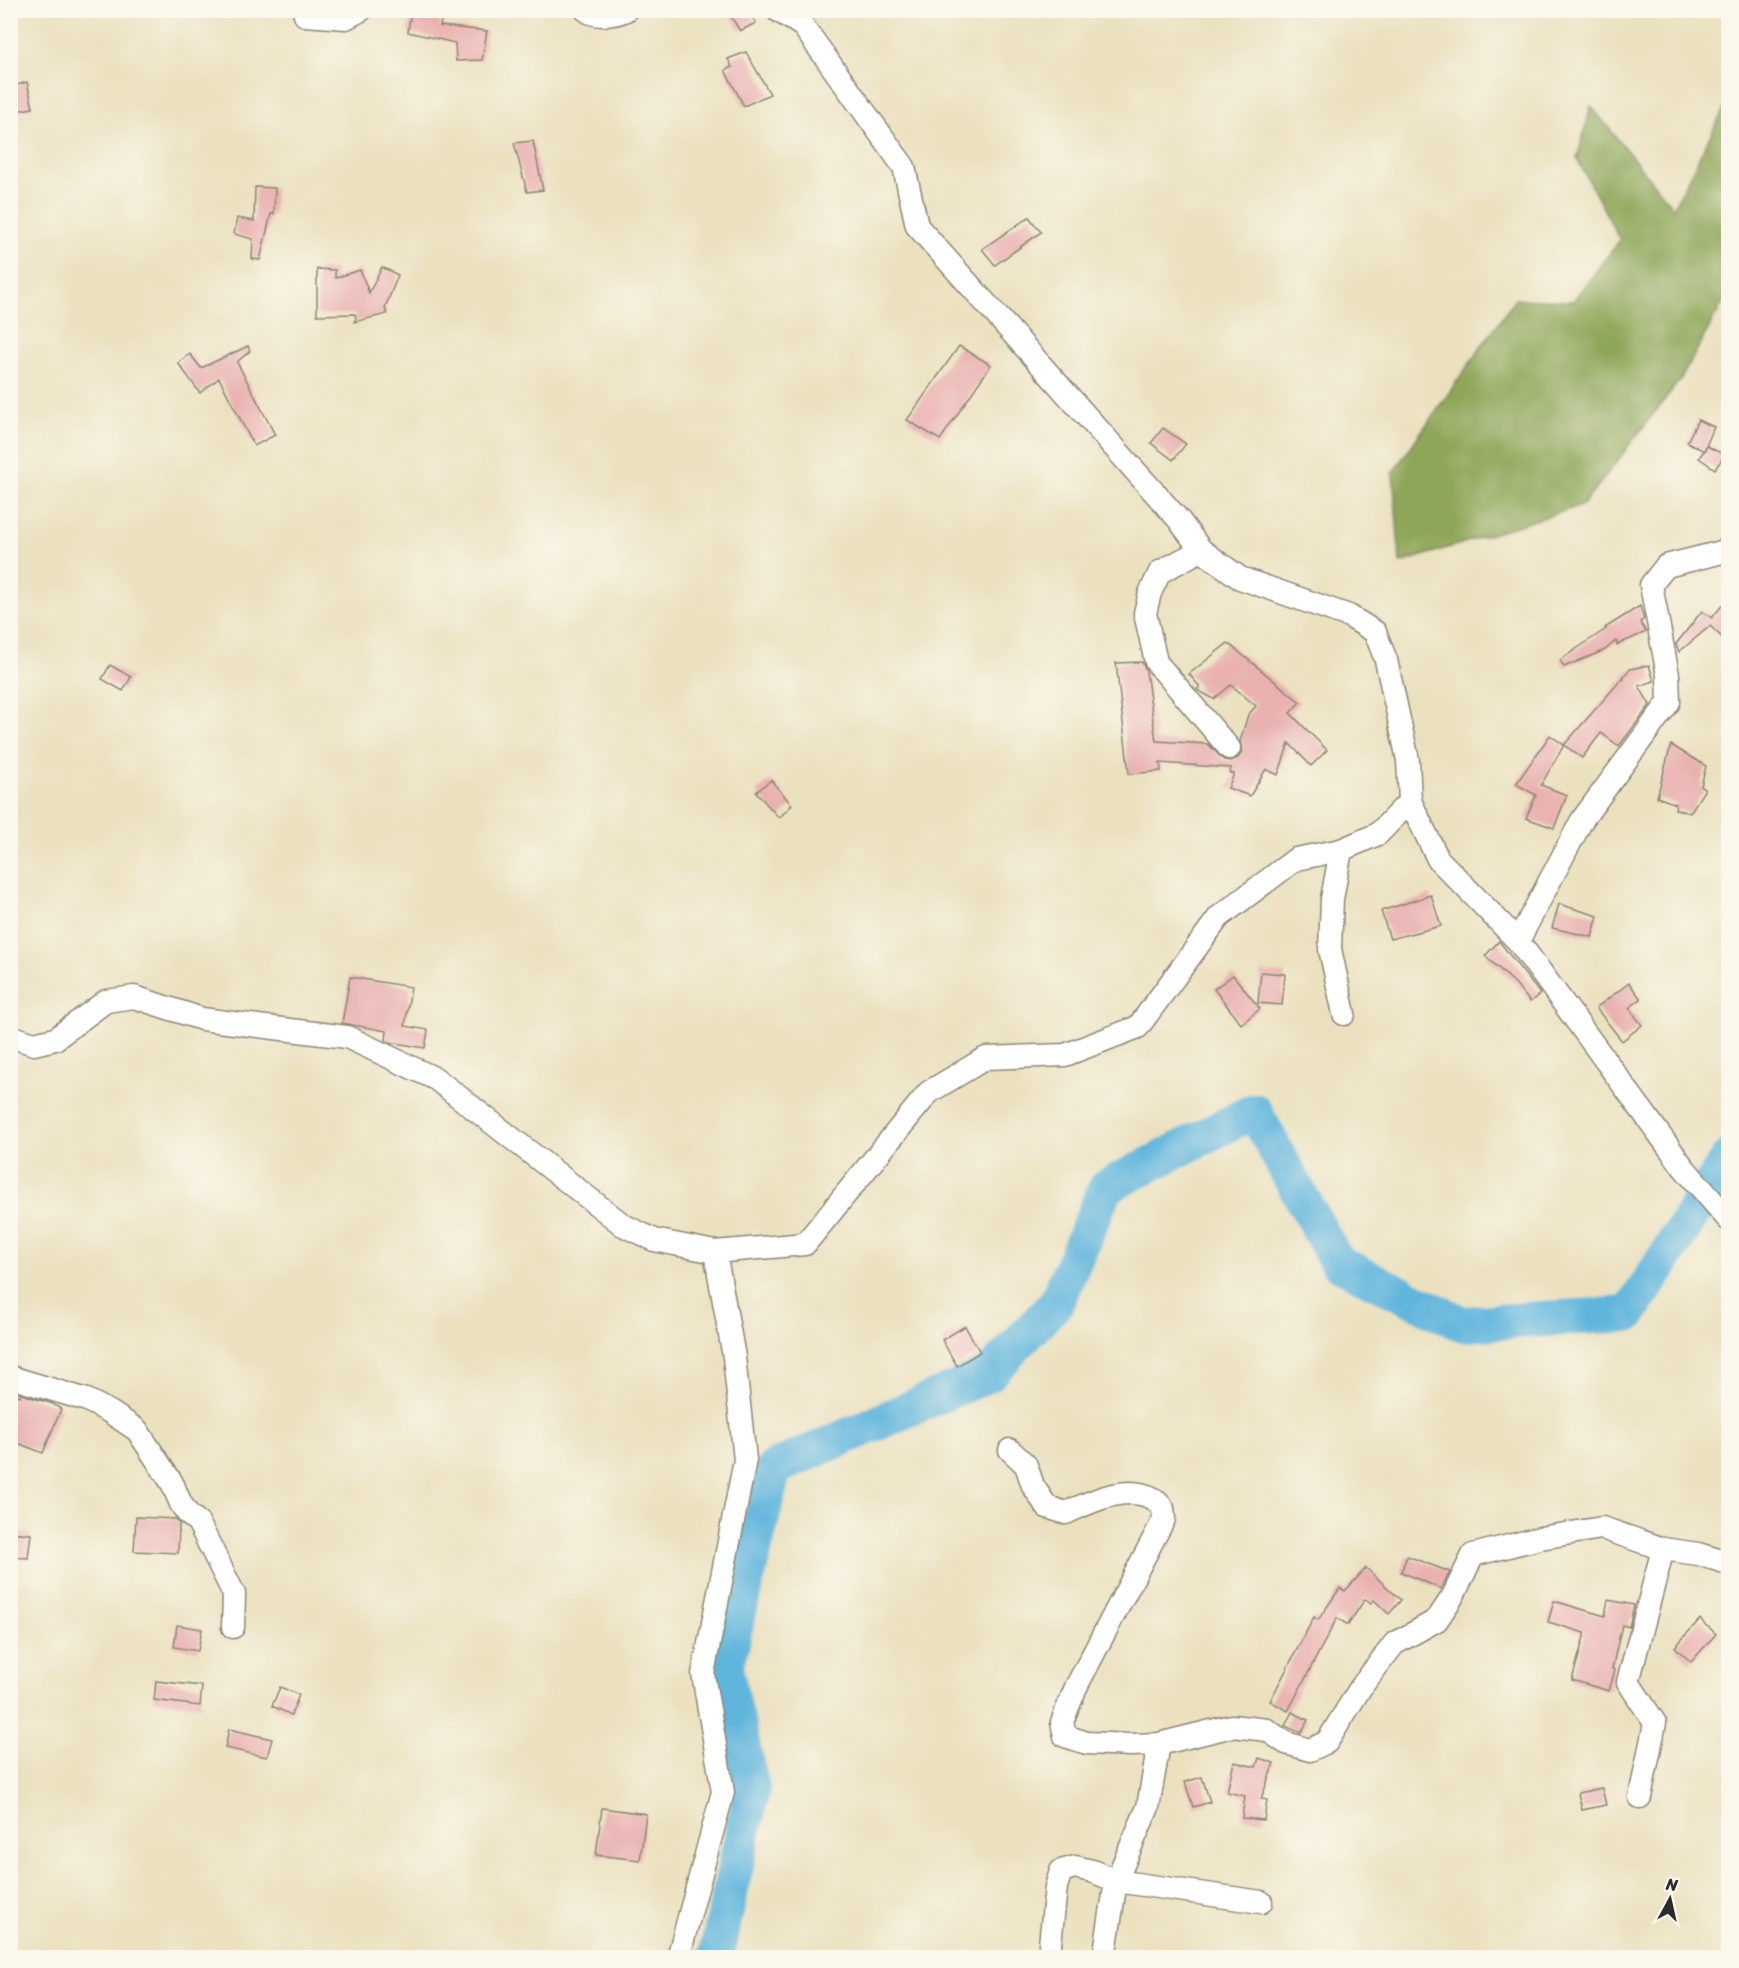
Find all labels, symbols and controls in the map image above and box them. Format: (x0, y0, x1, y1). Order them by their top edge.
north arrow (1640, 1869, 1700, 1929)
text: N (1664, 1869, 1680, 1900)

